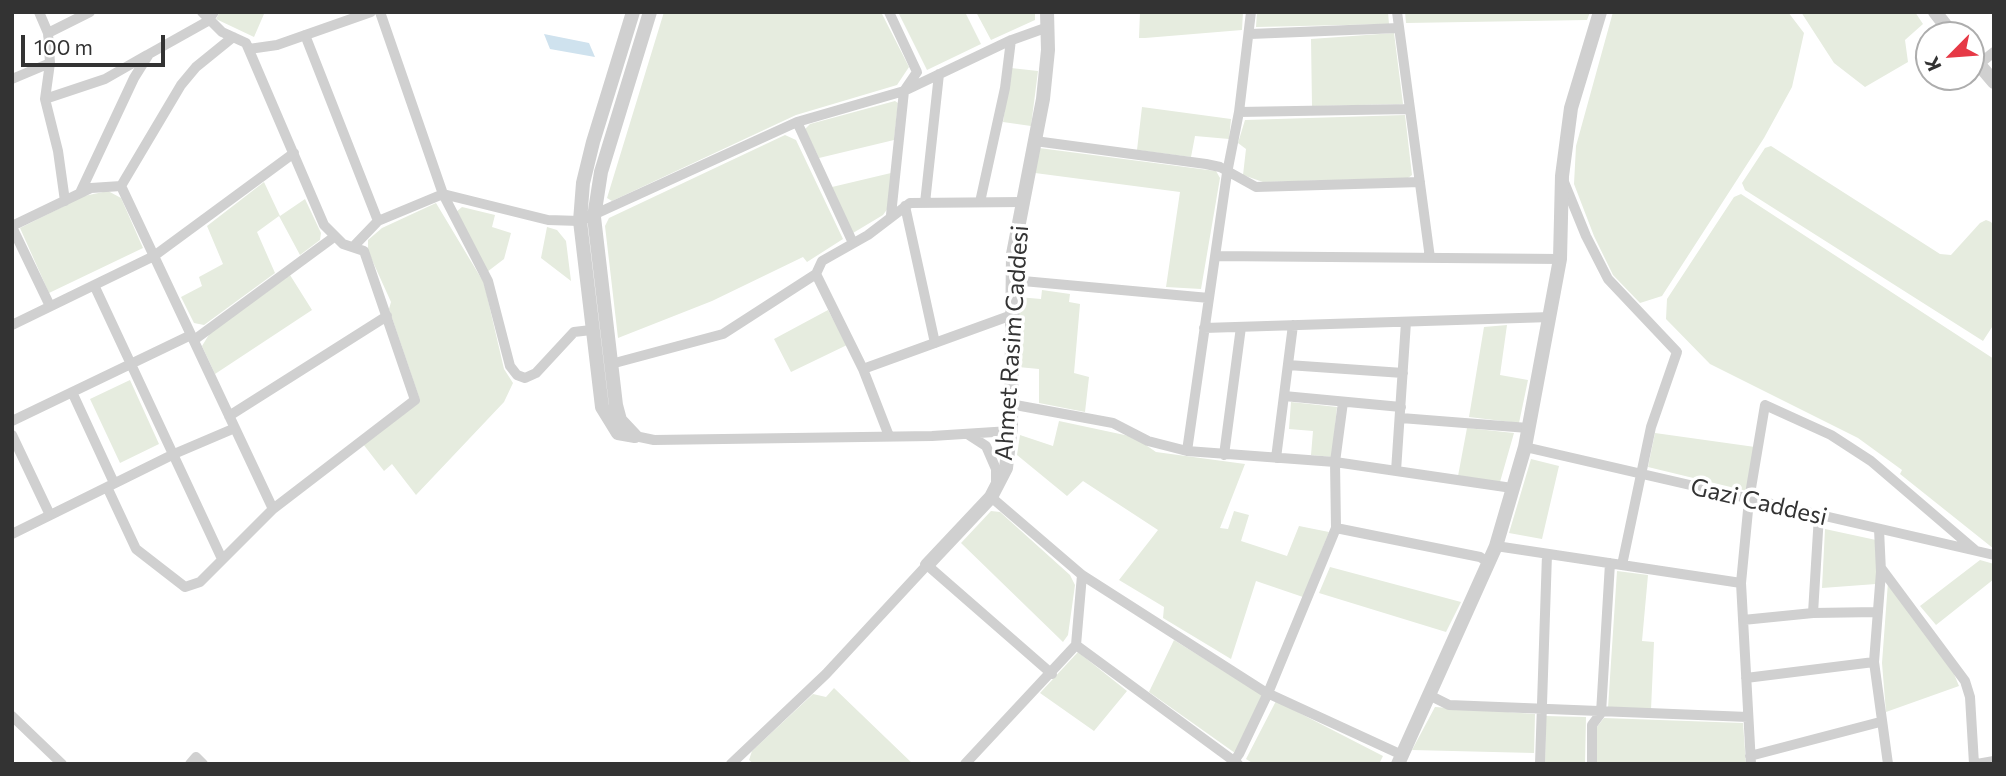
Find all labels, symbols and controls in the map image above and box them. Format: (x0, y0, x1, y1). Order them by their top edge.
scale bar (24, 21, 168, 65)
north arrow (1915, 21, 1985, 91)
text: 100 m (34, 34, 93, 59)
text: K (1919, 53, 1946, 75)
street label: Ahmet Rasim Caddesi (989, 224, 1035, 462)
street label: Gazi Caddesi (1688, 472, 1830, 532)

